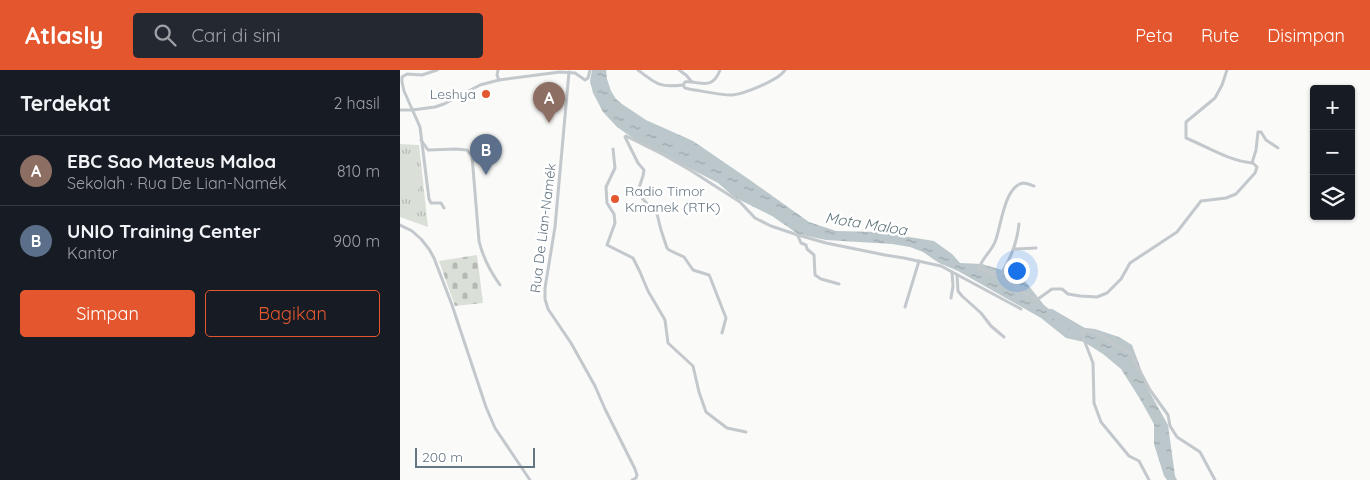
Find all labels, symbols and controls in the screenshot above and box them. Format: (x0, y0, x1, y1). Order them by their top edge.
search box (133, 13, 483, 58)
text: Atlasly (25, 20, 103, 50)
icon: search (151, 21, 179, 49)
text: Cari di sini (191, 23, 281, 47)
text: Peta (1135, 24, 1173, 47)
text: Rute (1201, 24, 1239, 47)
text: Disimpan (1267, 24, 1345, 47)
pin: A (533, 82, 565, 123)
place label: Leshya (430, 85, 476, 103)
map controls (1310, 85, 1355, 220)
button: + (1310, 85, 1355, 130)
marker: Leshya (480, 88, 492, 100)
text: Terdekat (20, 90, 111, 116)
text: 2 hasil (333, 93, 380, 113)
button: − (1310, 130, 1355, 175)
pin: B (470, 134, 502, 175)
text: EBC Sao Mateus Maloa (67, 149, 276, 173)
text: A (31, 161, 41, 181)
text: 810 m (337, 161, 380, 181)
street label: Rua De Lian-Namék (526, 162, 560, 294)
text: Sekolah · Rua De Lian-Namék (67, 173, 287, 193)
button: layers (1310, 175, 1355, 220)
place label: Radio Timor Kmanek (RTK) (625, 182, 720, 216)
marker: Radio Timor Kmanek (RTK) (609, 193, 621, 205)
water label: Mota Maloa (824, 208, 909, 239)
text: UNIO Training Center (67, 219, 261, 243)
text: B (31, 231, 41, 251)
text: 900 m (333, 231, 380, 251)
text: Kantor (67, 243, 118, 263)
your location (1004, 258, 1030, 284)
button: Simpan (20, 290, 195, 337)
button: Bagikan (205, 290, 380, 337)
scale bar (415, 445, 535, 468)
text: 200 m (422, 448, 463, 466)

